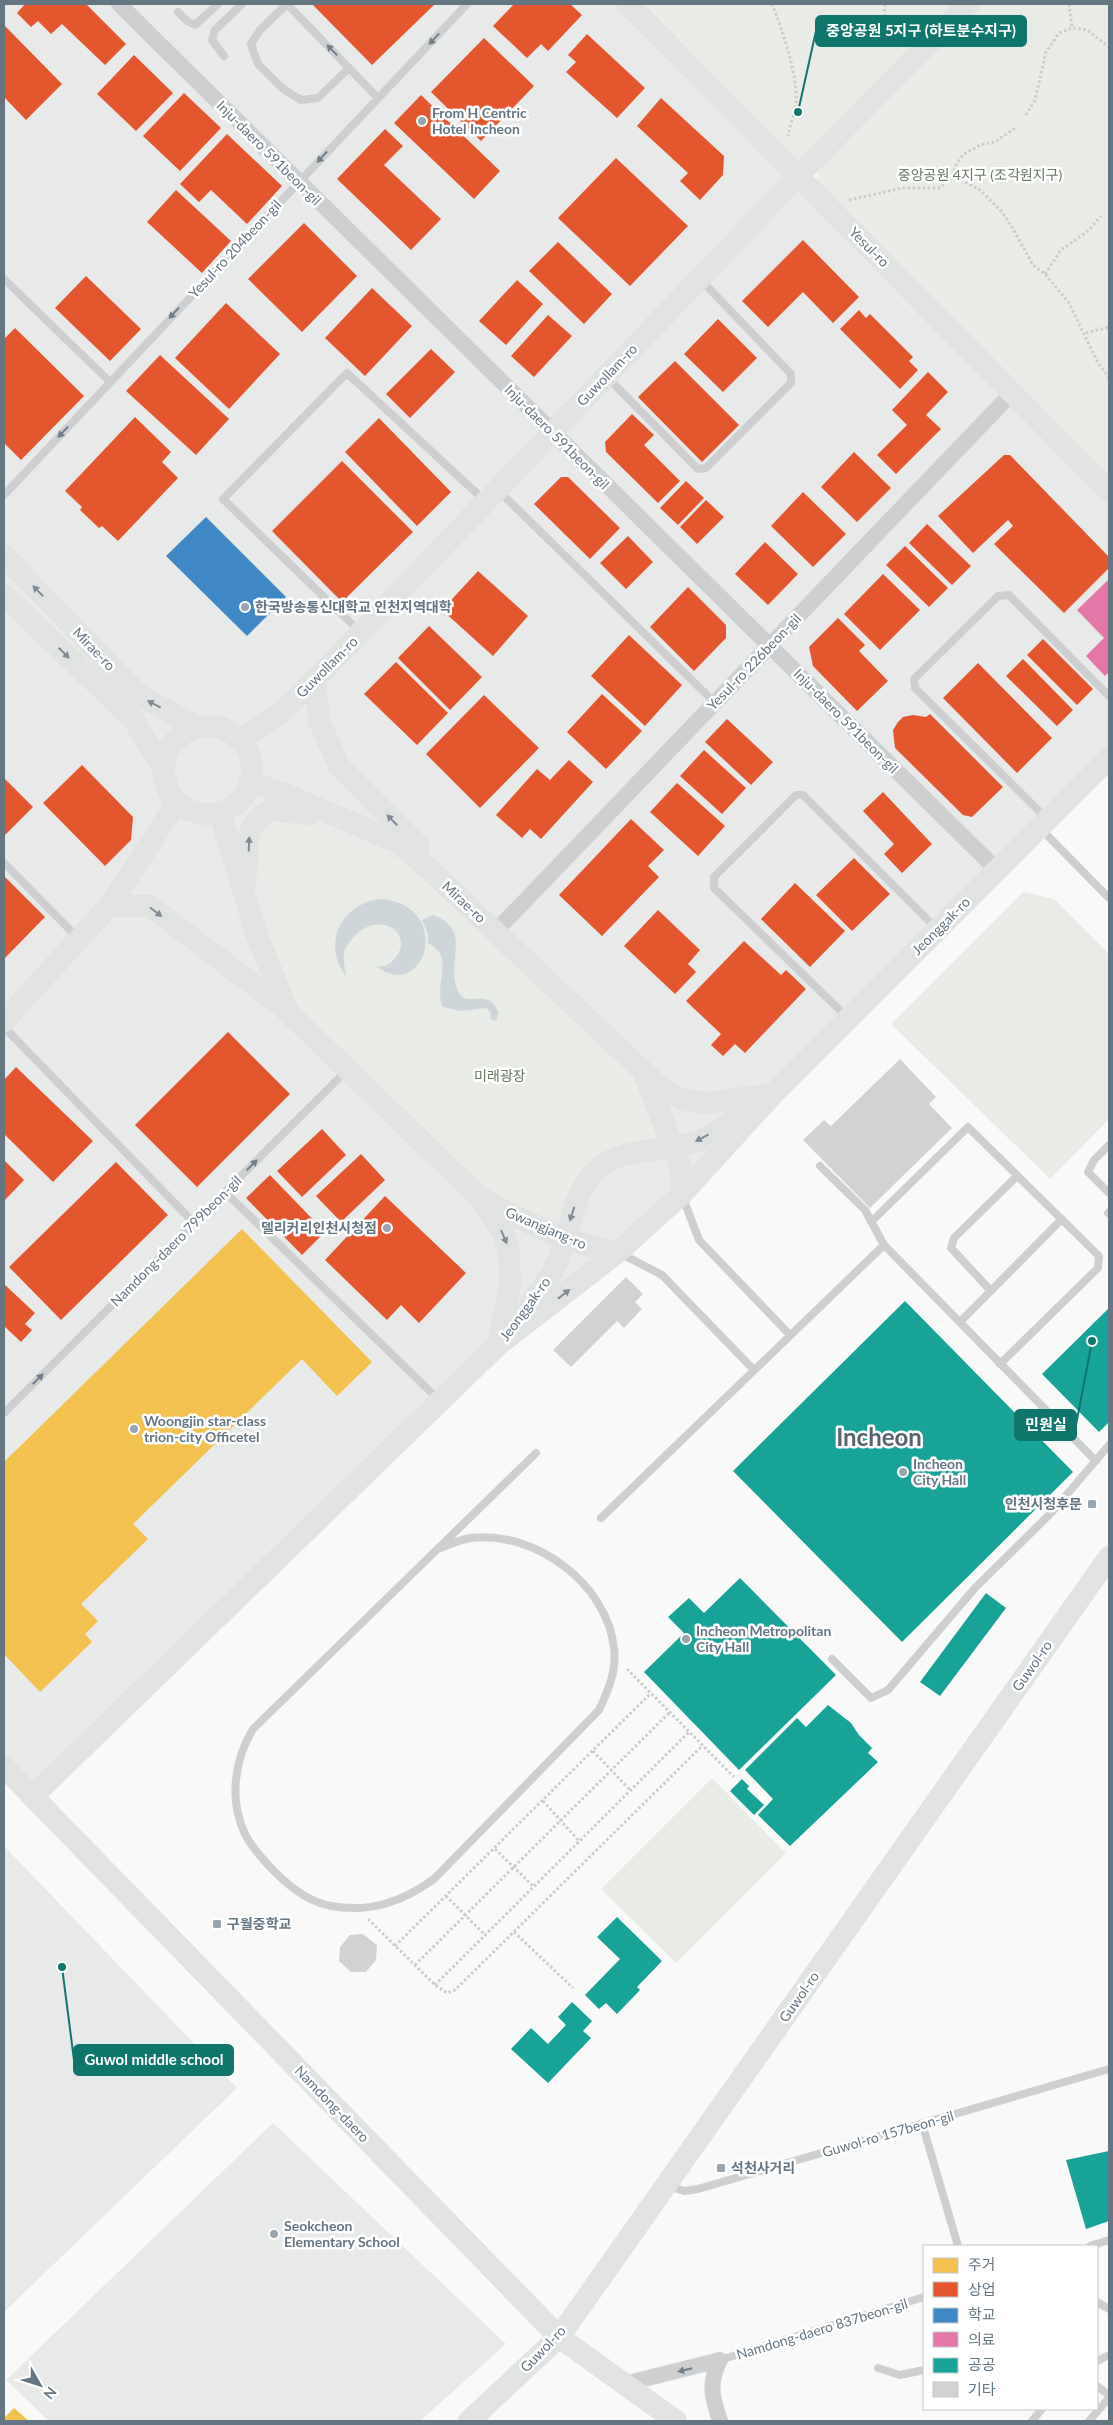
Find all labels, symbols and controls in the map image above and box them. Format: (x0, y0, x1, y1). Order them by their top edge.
callout: 중앙공원 5지구 (하트분수지구) (816, 16, 1026, 46)
text: 중앙공원 5지구 (하트분수지구) (826, 21, 1016, 39)
one-way arrow (428, 33, 440, 45)
one-way arrow (326, 44, 338, 56)
street label: Inju-daero 591beon-gil (213, 97, 325, 209)
place label: From H Centric Hotel Incheon (432, 104, 527, 137)
marker: From H Centric Hotel Incheon (416, 115, 428, 127)
one-way arrow (316, 151, 328, 163)
park label: 중앙공원 4지구 (조각원지구) (898, 166, 1062, 183)
street label: Yesul-ro 204beon-gil (185, 196, 284, 301)
street label: Yesul-ro (846, 223, 893, 270)
one-way arrow (168, 307, 180, 319)
street label: Guwollam-ro (573, 340, 641, 409)
street label: Inju-daero 591beon-gil (501, 381, 613, 493)
one-way arrow (57, 425, 69, 437)
one-way arrow (32, 585, 44, 597)
place label: 한국방송통신대학교 인천지역대학 (255, 598, 452, 615)
marker: 한국방송통신대학교 인천지역대학 (239, 601, 251, 613)
street label: Yesul-ro 226beon-gil (703, 610, 804, 714)
street label: Mirae-ro (70, 623, 119, 674)
street label: Guwollam-ro (292, 632, 361, 701)
one-way arrow (58, 647, 70, 659)
street label: Inju-daero 591beon-gil (790, 665, 902, 777)
one-way arrow (147, 700, 161, 708)
one-way arrow (386, 814, 398, 826)
one-way arrow (245, 836, 253, 852)
street label: Mirae-ro (439, 877, 490, 926)
street label: Jeonggak-ro (908, 893, 973, 958)
one-way arrow (149, 906, 162, 917)
park label: 미래광장 (474, 1067, 526, 1084)
one-way arrow (695, 1134, 708, 1143)
one-way arrow (246, 1159, 258, 1171)
street label: Namdong-daero 799beon-gil (107, 1172, 245, 1310)
street label: Gwangjang-ro (503, 1203, 589, 1252)
one-way arrow (568, 1207, 575, 1222)
place label: 델리커리인천시청점 (261, 1219, 377, 1236)
marker: 델리커리인천시청점 (381, 1222, 393, 1234)
one-way arrow (500, 1230, 508, 1244)
street label: Jeonggak-ro (496, 1273, 554, 1344)
one-way arrow (558, 1289, 571, 1299)
one-way arrow (32, 1373, 44, 1385)
callout: 민원실 (1015, 1410, 1076, 1440)
place label: Woongjin star-class trion-city Officetel (144, 1412, 266, 1445)
text: 민원실 (1025, 1415, 1067, 1433)
district label: Incheon (836, 1422, 922, 1451)
marker: Woongjin star-class trion-city Officetel (128, 1423, 140, 1435)
place label: Incheon City Hall (913, 1455, 966, 1488)
marker: Incheon City Hall (897, 1466, 909, 1478)
place label: 인천시청후문 (1005, 1495, 1082, 1512)
marker: 인천시청후문 (1086, 1498, 1098, 1510)
place label: Incheon Metropolitan City Hall (696, 1622, 831, 1655)
marker: Incheon Metropolitan City Hall (680, 1633, 692, 1645)
street label: Guwol-ro (1008, 1637, 1055, 1694)
place label: 구월중학교 (227, 1915, 292, 1932)
marker: 구월중학교 (211, 1918, 223, 1930)
street label: Guwol-ro (775, 1968, 822, 2025)
callout: Guwol middle school (74, 2045, 233, 2075)
text: Guwol middle school (84, 2050, 224, 2068)
street label: Namdong-daero (292, 2062, 373, 2146)
street label: Guwol-ro 157beon-gil (820, 2107, 956, 2160)
place label: 석천사거리 (731, 2159, 795, 2176)
marker: 석천사거리 (715, 2162, 727, 2174)
place label: Seokcheon Elementary School (284, 2217, 400, 2250)
marker: Seokcheon Elementary School (268, 2228, 280, 2240)
legend (923, 2245, 1098, 2410)
text: 주거 (968, 2255, 996, 2273)
text: 상업 (968, 2280, 996, 2298)
street label: Namdong-daero 837beon-gil (734, 2294, 909, 2363)
text: 학교 (968, 2305, 996, 2323)
street label: Guwol-ro (516, 2322, 569, 2375)
text: 의료 (968, 2330, 996, 2348)
text: 공공 (968, 2355, 996, 2373)
north arrow (15, 2360, 65, 2410)
one-way arrow (677, 2366, 692, 2374)
text: 기타 (968, 2380, 996, 2398)
text: N (40, 2384, 60, 2403)

